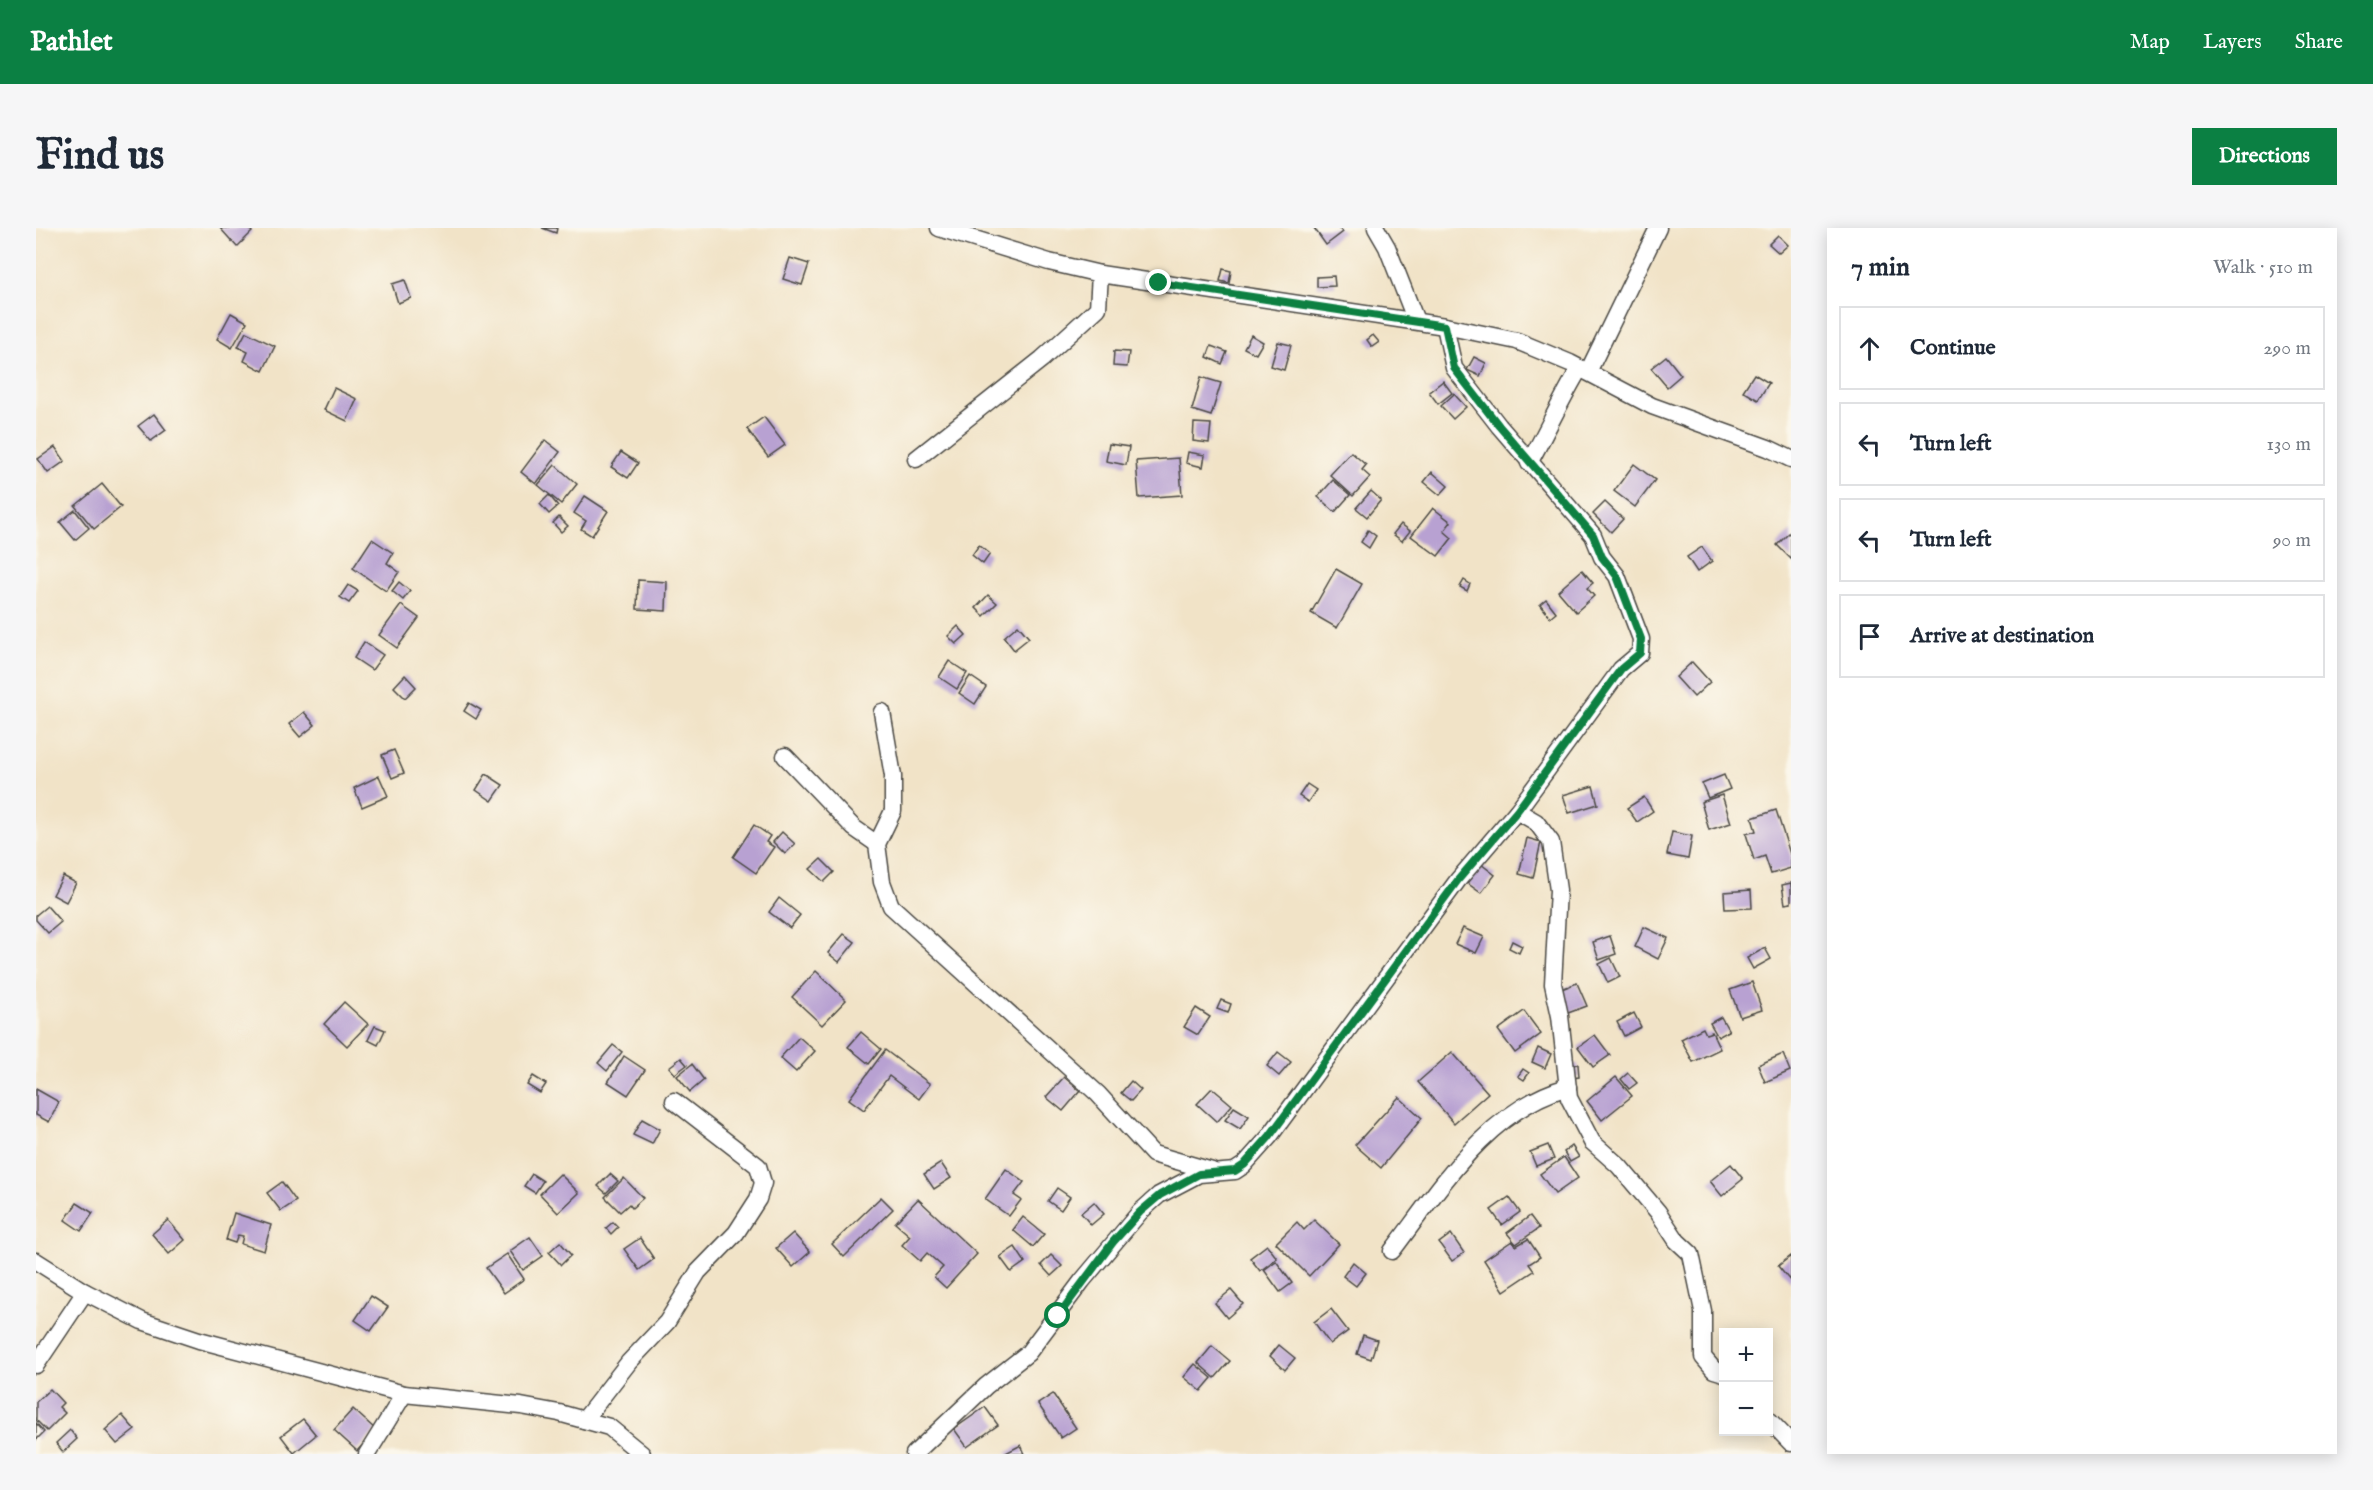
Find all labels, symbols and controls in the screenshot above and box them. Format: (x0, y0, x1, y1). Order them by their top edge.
text: Pathlet (30, 25, 113, 60)
text: Map (2130, 29, 2170, 56)
text: Layers (2203, 29, 2262, 56)
text: Share (2295, 29, 2343, 56)
button: Directions (2192, 128, 2337, 185)
text: Find us (36, 130, 164, 183)
text: 7 min (1851, 251, 1910, 284)
text: Walk · 510 m (2213, 255, 2313, 280)
route end (1145, 269, 1171, 295)
icon: ahead (1853, 332, 1886, 365)
text: Continue (1910, 334, 1996, 362)
text: 290 m (2263, 336, 2311, 361)
icon: left (1853, 428, 1886, 461)
text: Turn left (1910, 430, 1992, 458)
text: 130 m (2266, 432, 2311, 457)
icon: left (1853, 524, 1886, 557)
text: Turn left (1910, 526, 1992, 554)
text: 90 m (2273, 528, 2311, 553)
icon: arrive (1853, 620, 1886, 653)
text: Arrive at destination (1910, 622, 2094, 650)
route start (1044, 1302, 1070, 1328)
map controls (1719, 1328, 1773, 1436)
button: + (1719, 1328, 1773, 1382)
button: − (1719, 1382, 1773, 1436)

